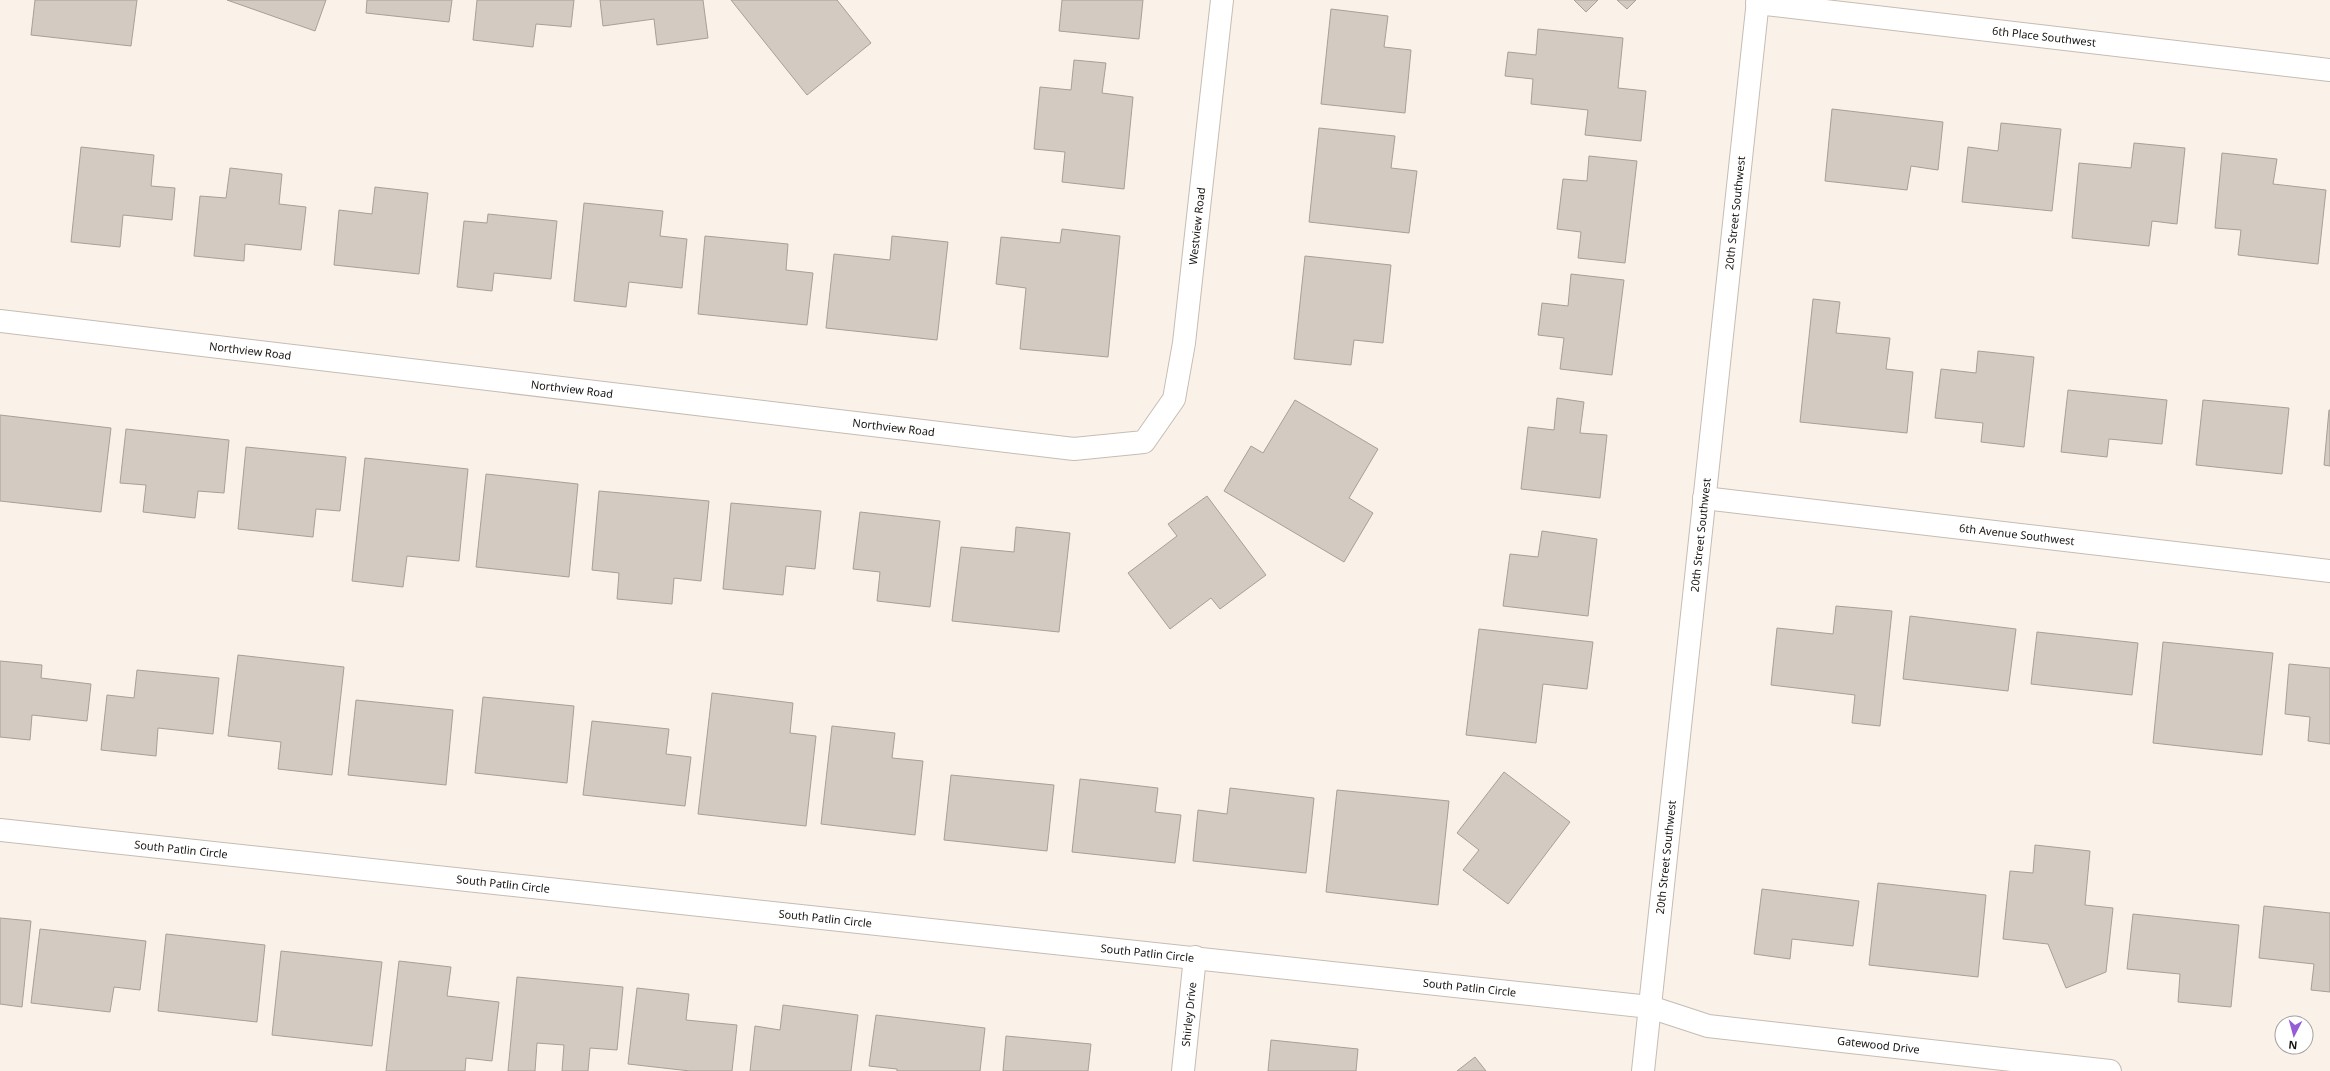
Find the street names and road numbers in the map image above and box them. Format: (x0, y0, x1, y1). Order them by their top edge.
street label: 6th Place Southwest (1991, 23, 2097, 50)
street label: 20th Street Southwest (1721, 155, 1748, 271)
street label: Westview Road (1185, 186, 1208, 265)
street label: Northview Road (208, 338, 292, 363)
street label: Northview Road (530, 376, 614, 401)
street label: Northview Road (852, 415, 936, 439)
street label: 20th Street Southwest (1686, 477, 1714, 593)
street label: 6th Avenue Southwest (1958, 520, 2075, 548)
street label: 20th Street Southwest (1652, 799, 1679, 915)
street label: South Patlin Circle (134, 836, 228, 861)
street label: South Patlin Circle (456, 871, 551, 896)
street label: South Patlin Circle (778, 906, 873, 930)
street label: South Patlin Circle (1100, 940, 1195, 965)
street label: South Patlin Circle (1422, 975, 1517, 1000)
street label: Shirley Drive (1178, 981, 1199, 1047)
street label: Gatewood Drive (1836, 1033, 1921, 1057)

